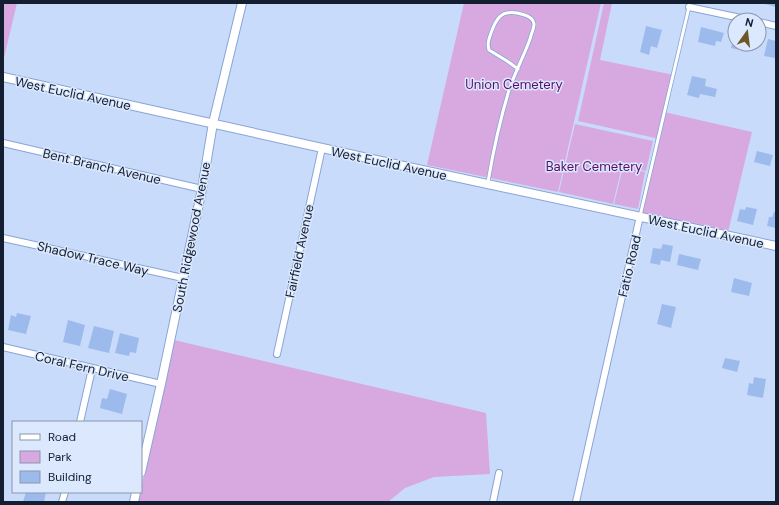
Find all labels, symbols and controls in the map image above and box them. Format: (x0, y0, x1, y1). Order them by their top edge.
north arrow (727, 12, 767, 52)
text: N (744, 15, 755, 30)
street label: West Euclid Avenue (13, 73, 132, 114)
park label: Union Cemetery (465, 76, 563, 93)
street label: West Euclid Avenue (329, 143, 448, 184)
street label: Bent Branch Avenue (41, 145, 163, 188)
park label: Baker Cemetery (546, 158, 642, 175)
street label: South Ridgewood Avenue (169, 161, 214, 314)
street label: Fairfield Avenue (281, 203, 318, 299)
street label: West Euclid Avenue (646, 211, 765, 252)
street label: Fatio Road (614, 233, 645, 299)
street label: Shadow Trace Way (36, 237, 150, 280)
street label: Coral Fern Drive (33, 347, 131, 386)
legend (12, 421, 142, 493)
text: Road (48, 429, 76, 445)
text: Park (48, 449, 72, 465)
text: Building (48, 469, 92, 485)

